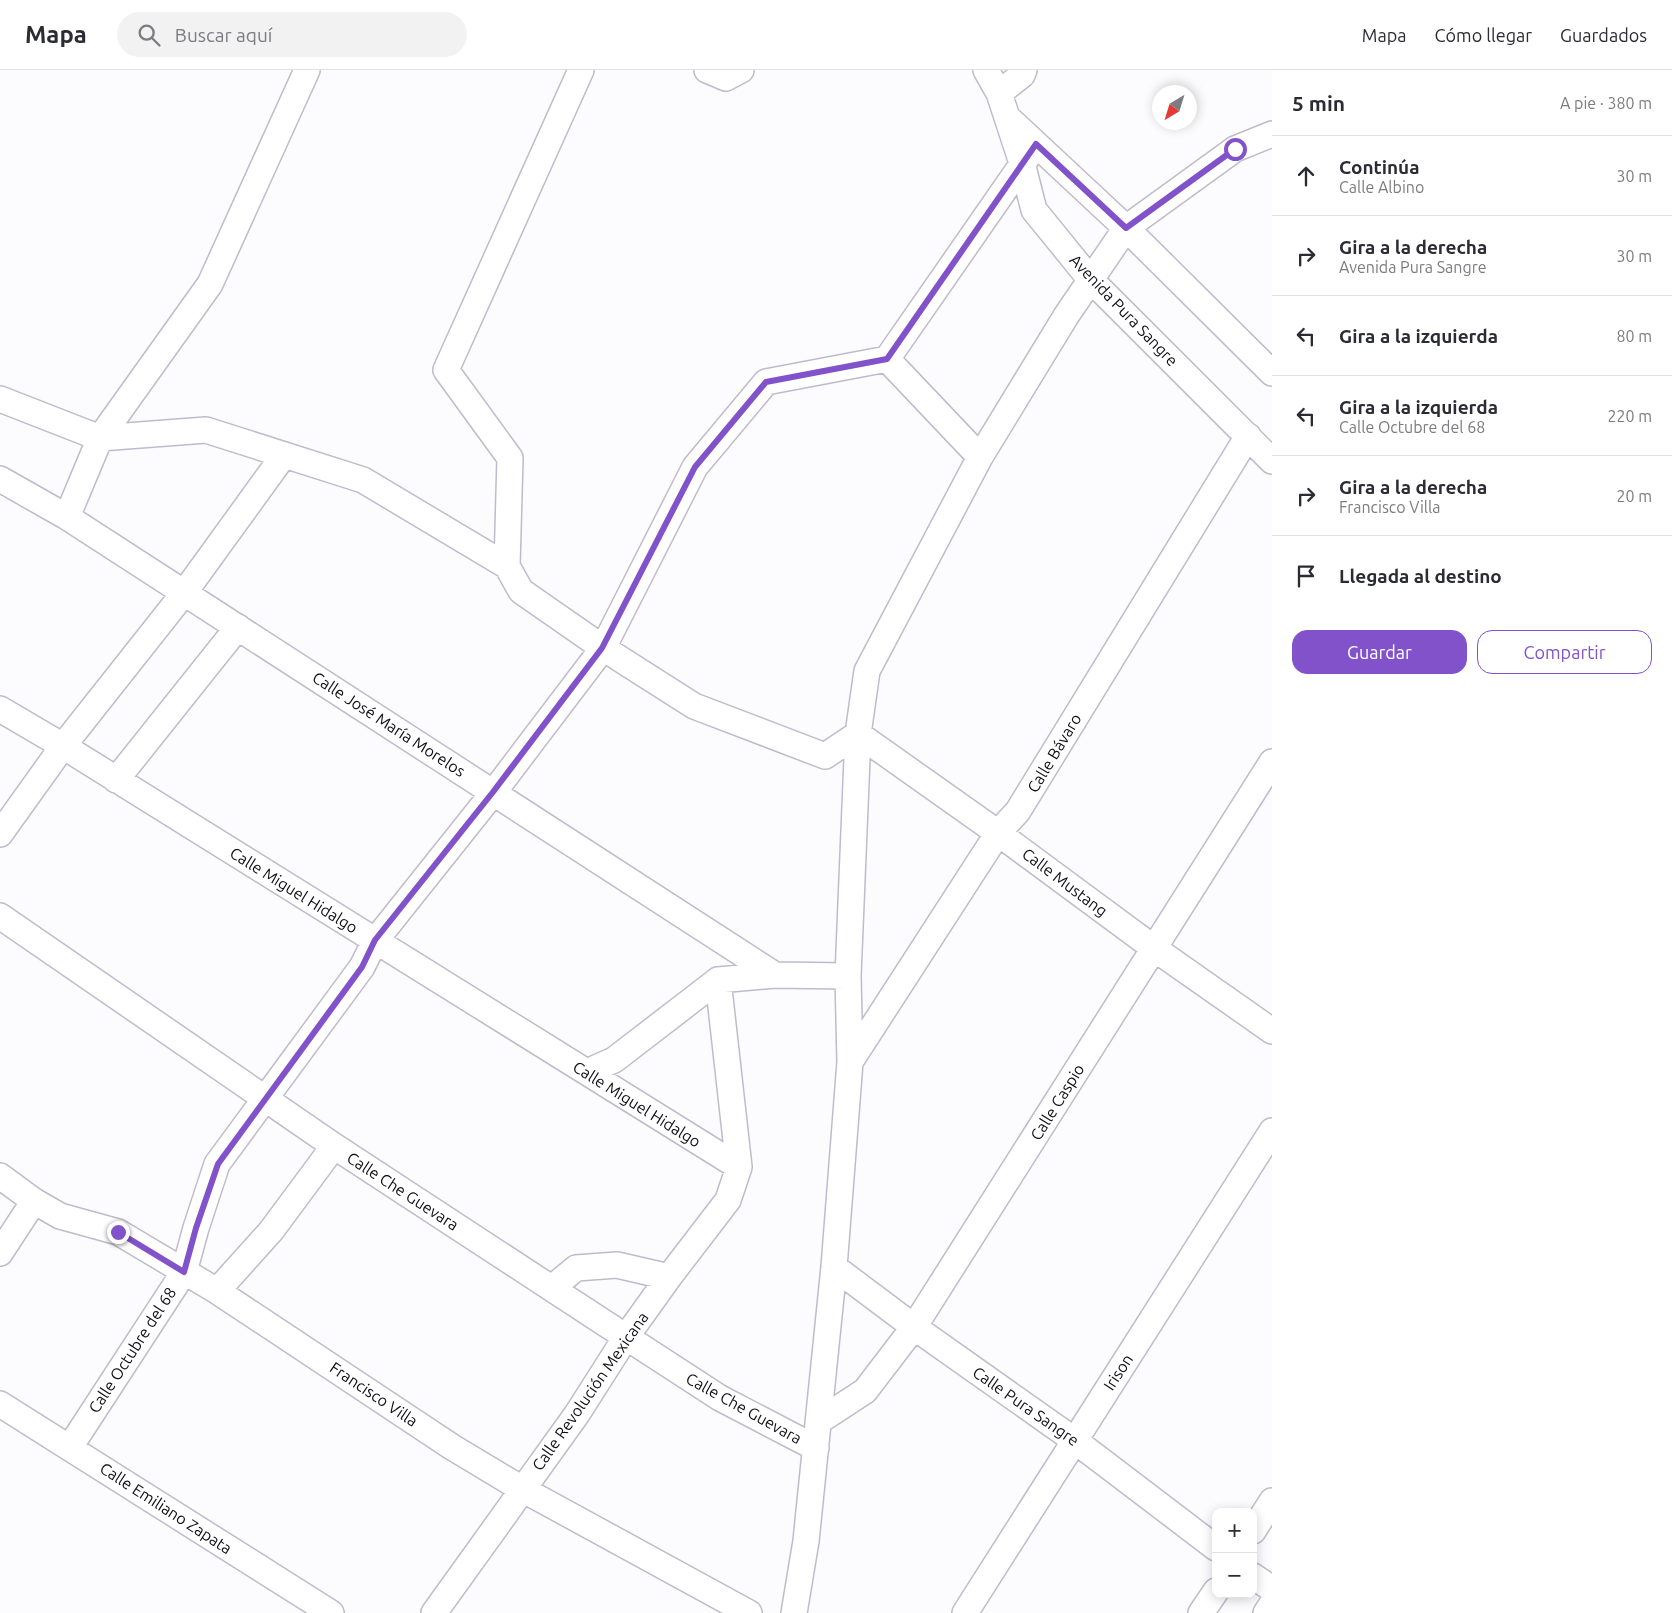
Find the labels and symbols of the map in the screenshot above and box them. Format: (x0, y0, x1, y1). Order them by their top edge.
north arrow (1152, 85, 1197, 130)
route start (1224, 138, 1247, 161)
street label: Avenida Pura Sangre (1066, 251, 1182, 369)
street label: Calle José María Morelos (309, 668, 469, 780)
street label: Calle Bávaro (1023, 710, 1085, 796)
street label: Calle Miguel Hidalgo (227, 843, 361, 937)
street label: Calle Mustang (1019, 844, 1111, 920)
street label: Calle Miguel Hidalgo (570, 1057, 704, 1151)
street label: Calle Caspio (1026, 1061, 1088, 1143)
street label: Calle Che Guevara (344, 1148, 462, 1234)
route end (107, 1221, 130, 1244)
street label: Calle Octubre del 68 (85, 1284, 179, 1416)
street label: Calle Revolución Mexicana (528, 1308, 652, 1474)
street label: Irison (1100, 1351, 1136, 1393)
street label: Francisco Villa (327, 1358, 421, 1430)
street label: Calle Pura Sangre (969, 1363, 1083, 1449)
street label: Calle Che Guevara (683, 1369, 805, 1447)
street label: Calle Emiliano Zapata (97, 1459, 235, 1557)

